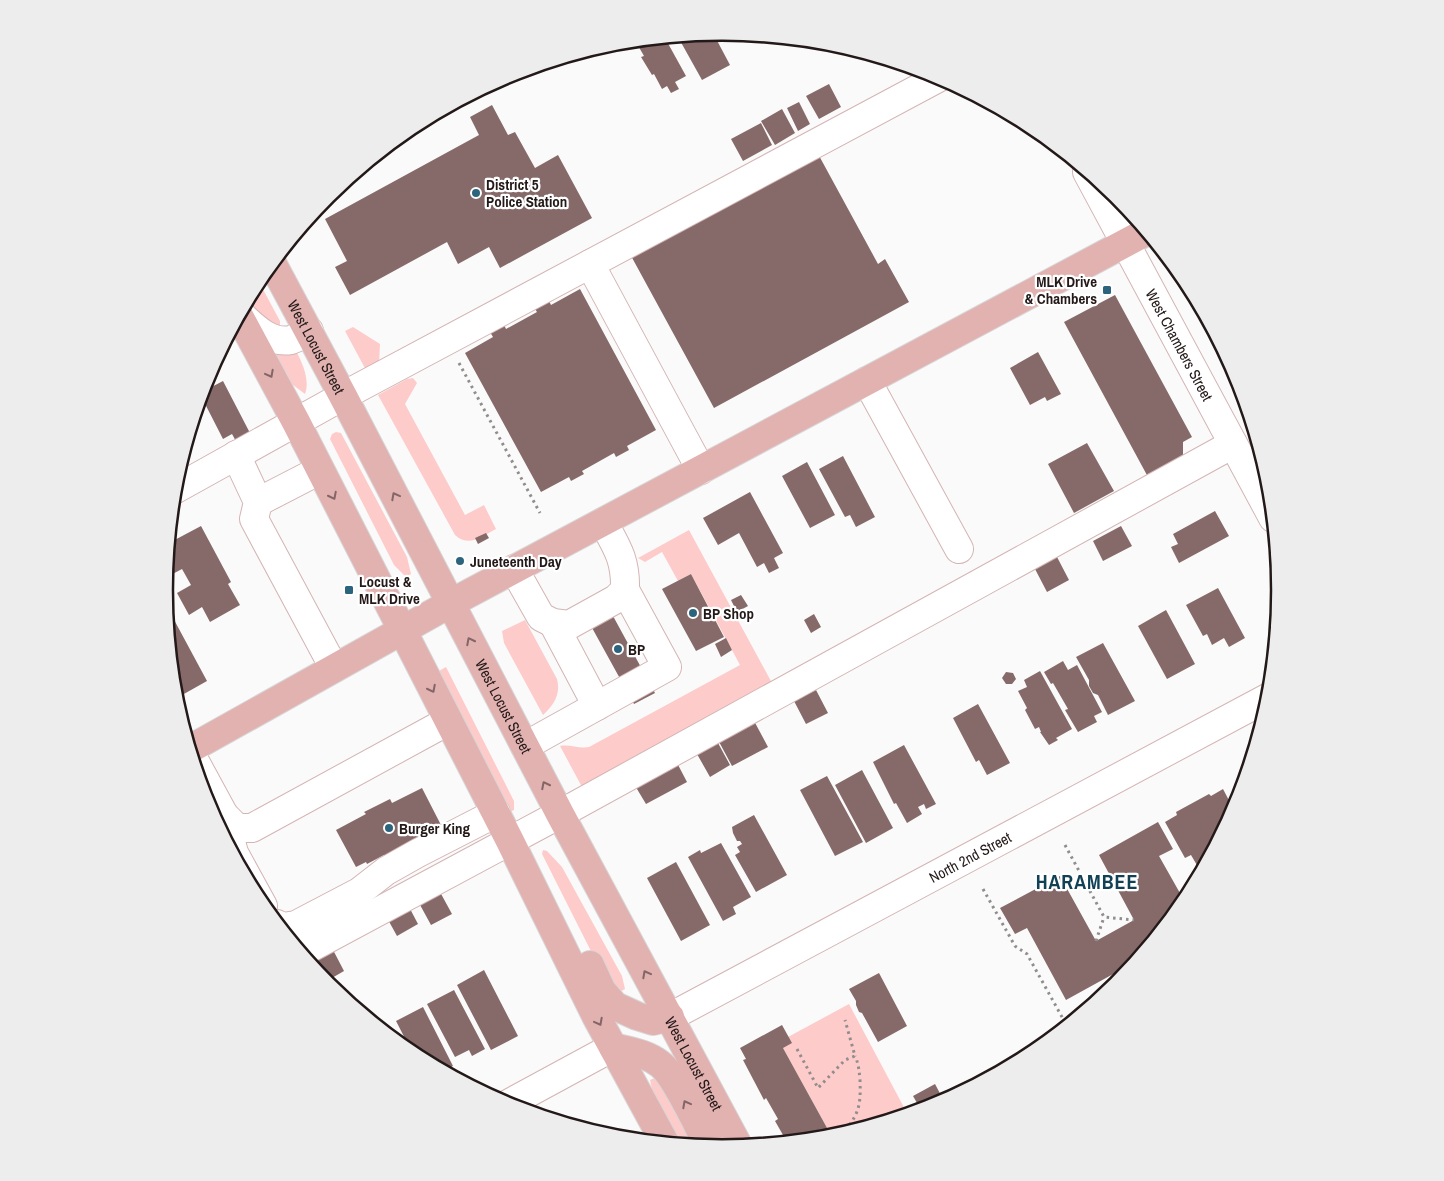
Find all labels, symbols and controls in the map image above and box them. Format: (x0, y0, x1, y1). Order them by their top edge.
place label: District 5 Police Station (486, 174, 567, 212)
marker: District 5 Police Station (470, 187, 482, 199)
place label: MLK Drive & Chambers (1025, 271, 1097, 309)
marker: MLK Drive & Chambers (1101, 284, 1113, 296)
street label: West Chambers Street (1141, 285, 1219, 405)
street label: West Locust Street (283, 296, 351, 398)
one-way arrow (264, 369, 274, 378)
one-way arrow (327, 491, 337, 500)
one-way arrow (391, 493, 401, 502)
place label: Juneteenth Day (470, 551, 562, 572)
marker: Juneteenth Day (454, 555, 466, 567)
place label: Locust & MLK Drive (359, 571, 420, 609)
marker: Locust & MLK Drive (343, 584, 355, 596)
place label: BP Shop (703, 603, 754, 624)
marker: BP Shop (687, 607, 699, 619)
one-way arrow (466, 637, 476, 646)
place label: BP (628, 639, 645, 660)
marker: BP (612, 643, 624, 655)
street label: West Locust Street (471, 655, 537, 757)
one-way arrow (426, 684, 436, 693)
one-way arrow (541, 781, 551, 790)
place label: Burger King (399, 818, 471, 839)
marker: Burger King (383, 822, 395, 834)
street label: North 2nd Street (925, 826, 1015, 887)
district label: HARAMBEE (1036, 868, 1138, 895)
one-way arrow (643, 971, 653, 980)
street label: West Locust Street (660, 1013, 728, 1115)
one-way arrow (593, 1017, 603, 1026)
one-way arrow (682, 1101, 692, 1110)

